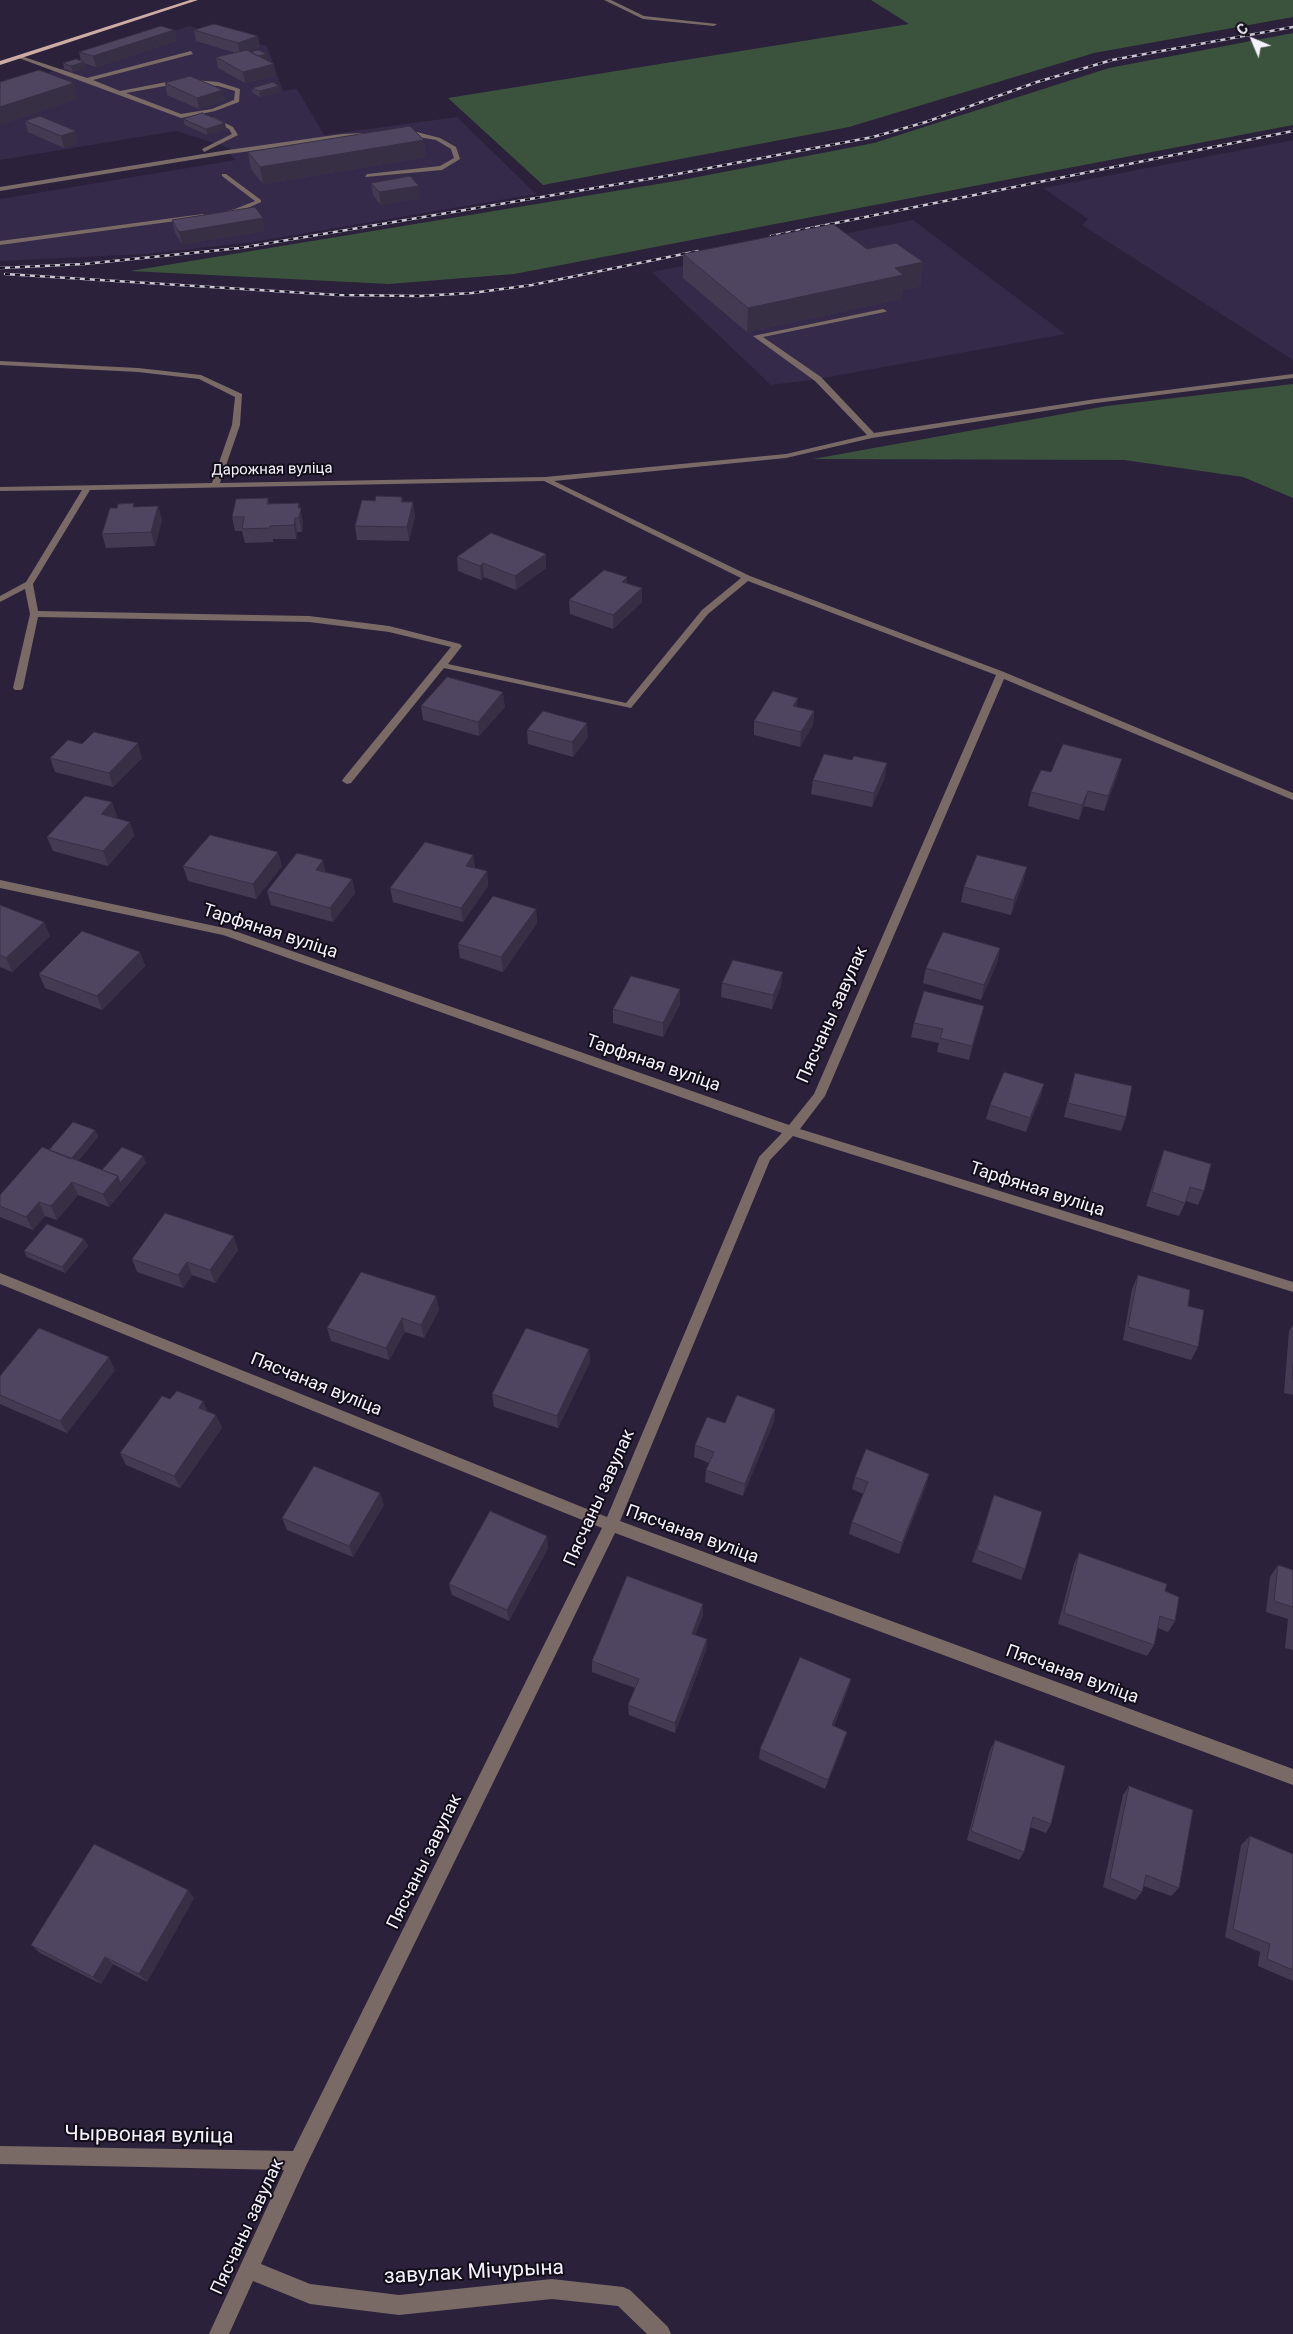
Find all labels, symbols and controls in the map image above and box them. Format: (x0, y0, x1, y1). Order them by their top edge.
north arrow (1228, 15, 1278, 65)
text: С (1233, 20, 1251, 38)
street label: Дарожная вуліца (211, 460, 333, 480)
street label: Тарфяная вуліца (200, 900, 340, 964)
street label: Пясчаны завулак (793, 943, 873, 1087)
street label: Тарфяная вуліца (583, 1031, 723, 1097)
street label: Тарфяная вуліца (967, 1158, 1107, 1222)
street label: Пясчаная вуліца (247, 1349, 385, 1421)
street label: Пясчаны завулак (560, 1426, 640, 1570)
street label: Пясчаная вуліца (623, 1501, 761, 1569)
street label: Пясчаная вуліца (1003, 1641, 1141, 1709)
street label: Пясчаны завулак (383, 1791, 467, 1933)
street label: Чырвоная вуліца (64, 2122, 234, 2150)
street label: Пясчаны завулак (207, 2155, 289, 2299)
street label: завулак Мічурына (383, 2256, 565, 2290)

